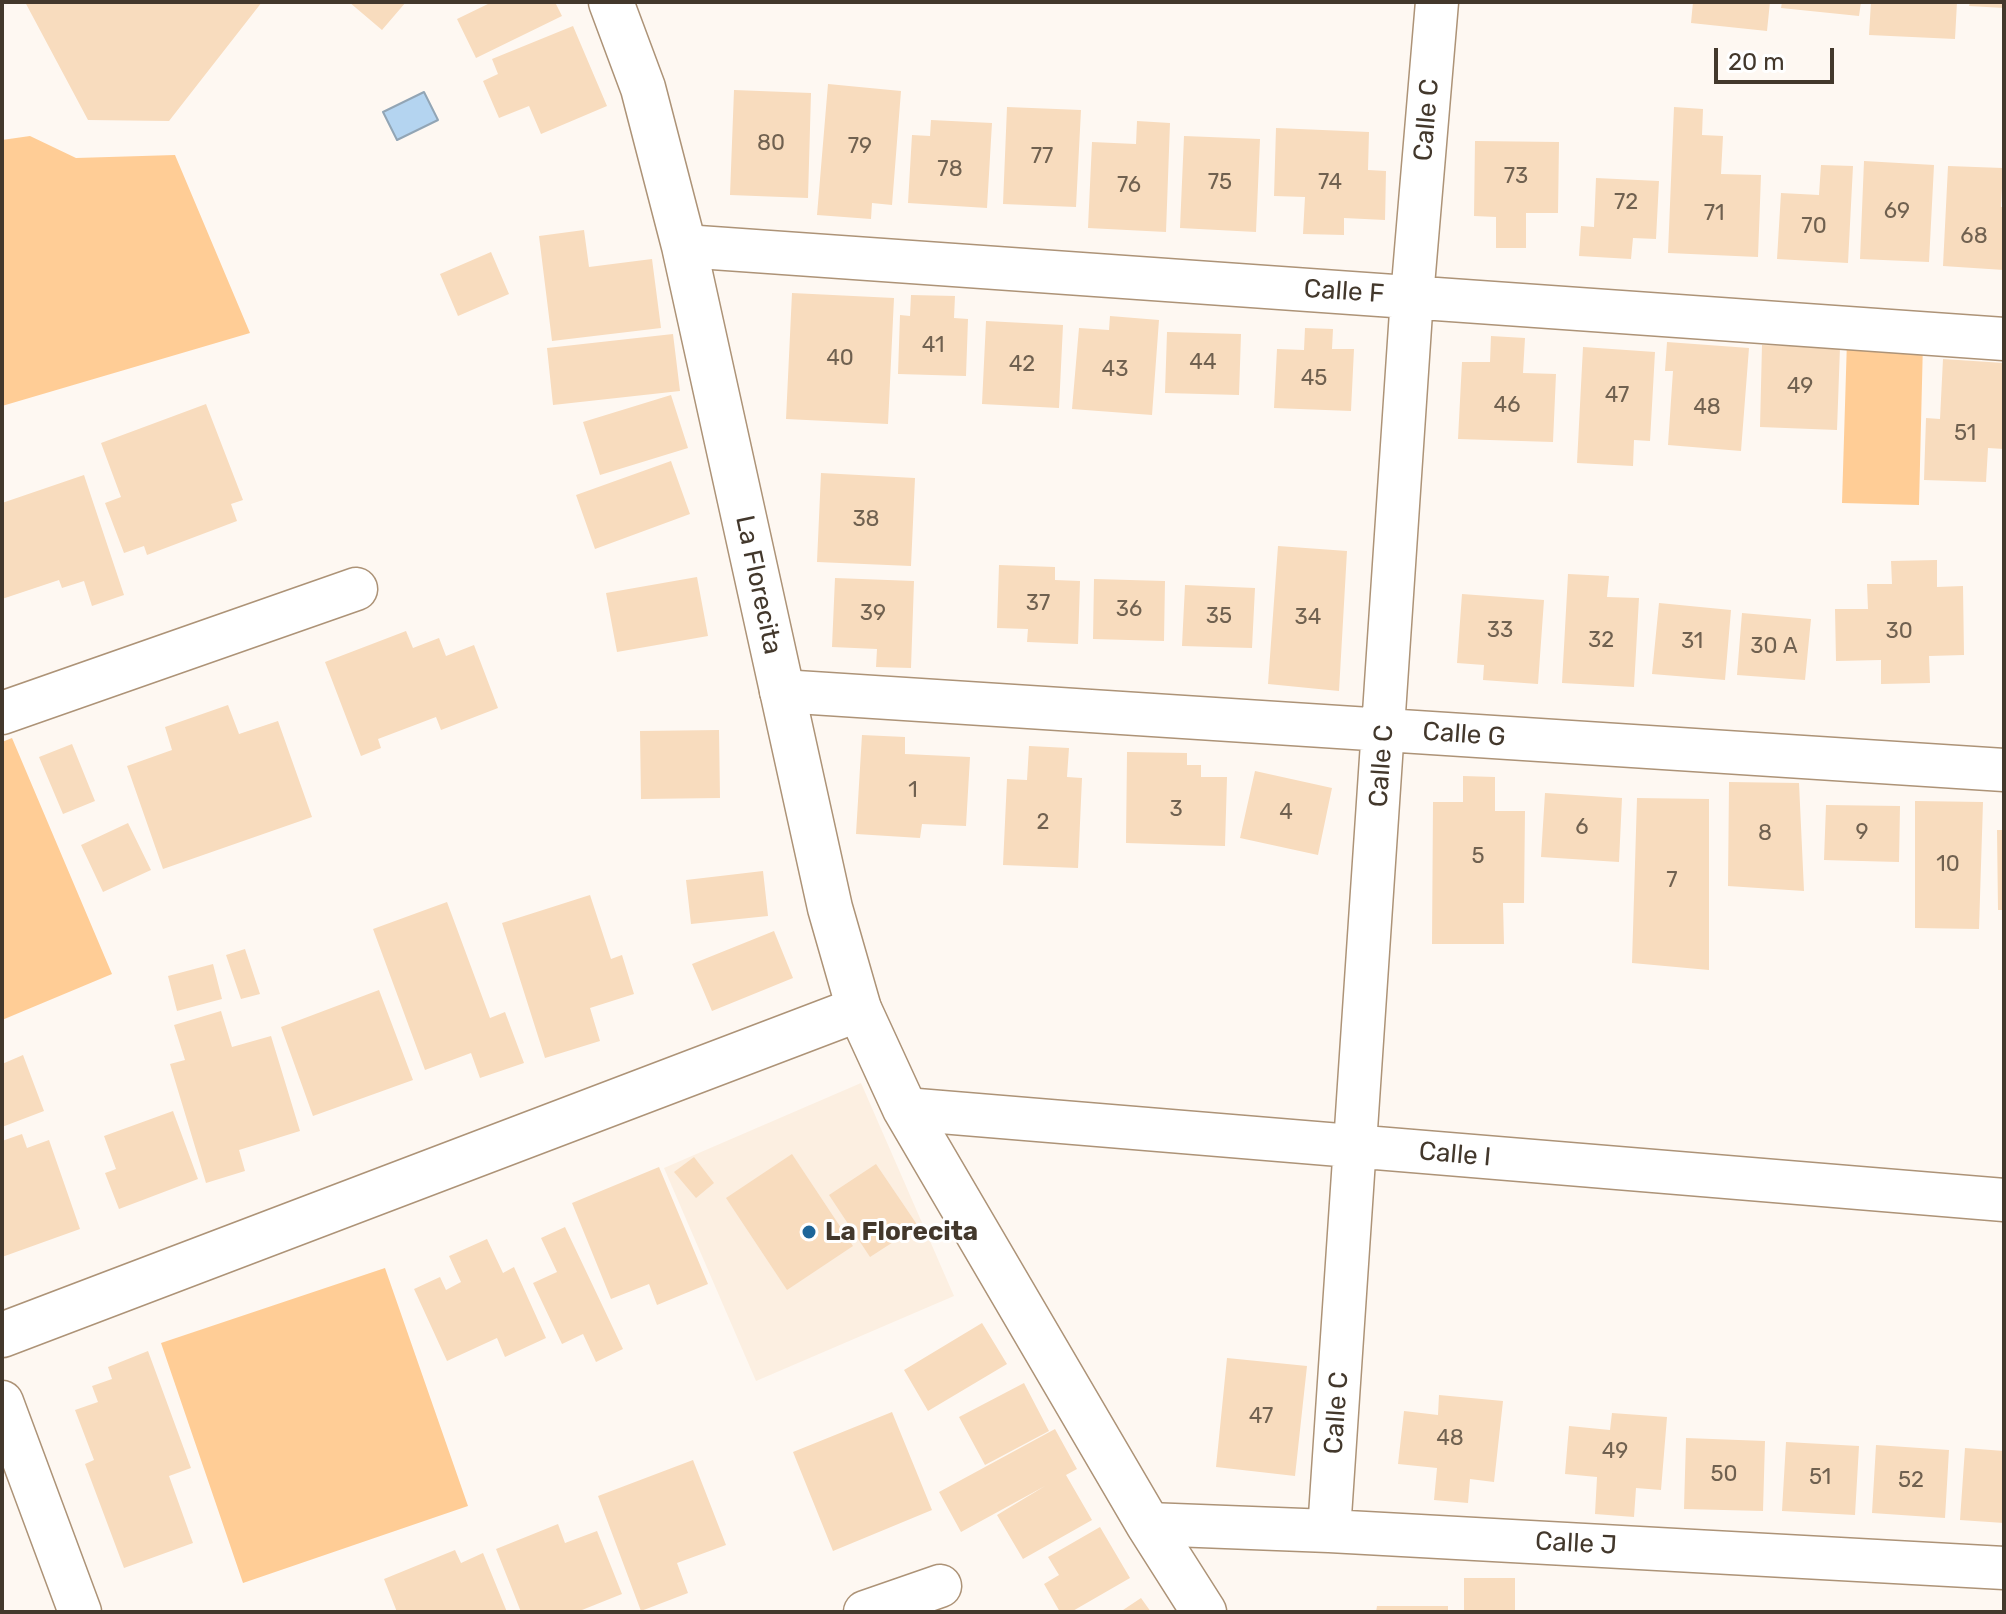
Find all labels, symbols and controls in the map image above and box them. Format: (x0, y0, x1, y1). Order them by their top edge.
scale bar (1718, 32, 1838, 82)
text: 20 m (1728, 48, 1785, 76)
street label: Calle C (1408, 78, 1446, 162)
house number: 80 (757, 131, 785, 157)
house number: 79 (848, 134, 872, 160)
house number: 77 (1031, 144, 1053, 170)
house number: 78 (937, 157, 963, 183)
house number: 73 (1504, 164, 1528, 190)
house number: 75 (1208, 170, 1232, 196)
house number: 74 (1318, 170, 1342, 196)
house number: 76 (1117, 173, 1141, 199)
house number: 72 (1614, 190, 1638, 216)
house number: 69 (1884, 199, 1910, 225)
house number: 71 (1704, 201, 1724, 227)
house number: 70 (1801, 214, 1827, 240)
house number: 68 (1960, 224, 1988, 250)
street label: Calle F (1303, 274, 1385, 310)
house number: 41 (922, 333, 944, 359)
house number: 40 (826, 346, 854, 372)
house number: 44 (1189, 350, 1217, 376)
house number: 42 (1009, 352, 1035, 378)
house number: 43 (1102, 357, 1128, 383)
house number: 45 (1301, 366, 1327, 392)
house number: 49 (1787, 374, 1813, 400)
house number: 47 (1605, 383, 1629, 409)
house number: 46 (1494, 393, 1520, 419)
house number: 48 (1693, 395, 1721, 421)
house number: 51 (1954, 421, 1976, 447)
house number: 38 (852, 507, 880, 533)
street label: La Florecita (728, 513, 788, 657)
house number: 37 (1026, 591, 1050, 617)
house number: 36 (1116, 597, 1142, 623)
house number: 39 (860, 601, 886, 627)
house number: 35 (1206, 604, 1232, 630)
house number: 34 (1295, 605, 1321, 631)
house number: 33 (1487, 618, 1513, 644)
house number: 30 (1885, 619, 1913, 645)
house number: 32 (1588, 628, 1614, 654)
house number: 31 (1681, 629, 1703, 655)
house number: 30 A (1750, 634, 1798, 660)
street label: Calle G (1422, 717, 1506, 753)
street label: Calle C (1364, 724, 1400, 808)
house number: 1 (908, 778, 918, 804)
house number: 3 (1169, 797, 1183, 823)
house number: 4 (1279, 800, 1293, 826)
house number: 2 (1037, 810, 1049, 836)
house number: 6 (1575, 815, 1589, 841)
house number: 9 (1855, 820, 1869, 846)
house number: 8 (1758, 821, 1772, 847)
house number: 5 (1471, 844, 1485, 870)
house number: 10 (1936, 852, 1960, 878)
house number: 7 (1666, 868, 1678, 894)
street label: Calle I (1418, 1136, 1492, 1174)
place label: La Florecita (825, 1216, 978, 1248)
marker: La Florecita (800, 1223, 818, 1241)
street label: Calle C (1319, 1371, 1355, 1455)
house number: 47 (1249, 1404, 1273, 1430)
house number: 48 (1436, 1426, 1464, 1452)
house number: 49 (1602, 1439, 1628, 1465)
house number: 50 (1710, 1462, 1738, 1488)
house number: 51 (1809, 1465, 1831, 1491)
house number: 52 (1898, 1468, 1924, 1494)
street label: Calle J (1534, 1526, 1618, 1562)

